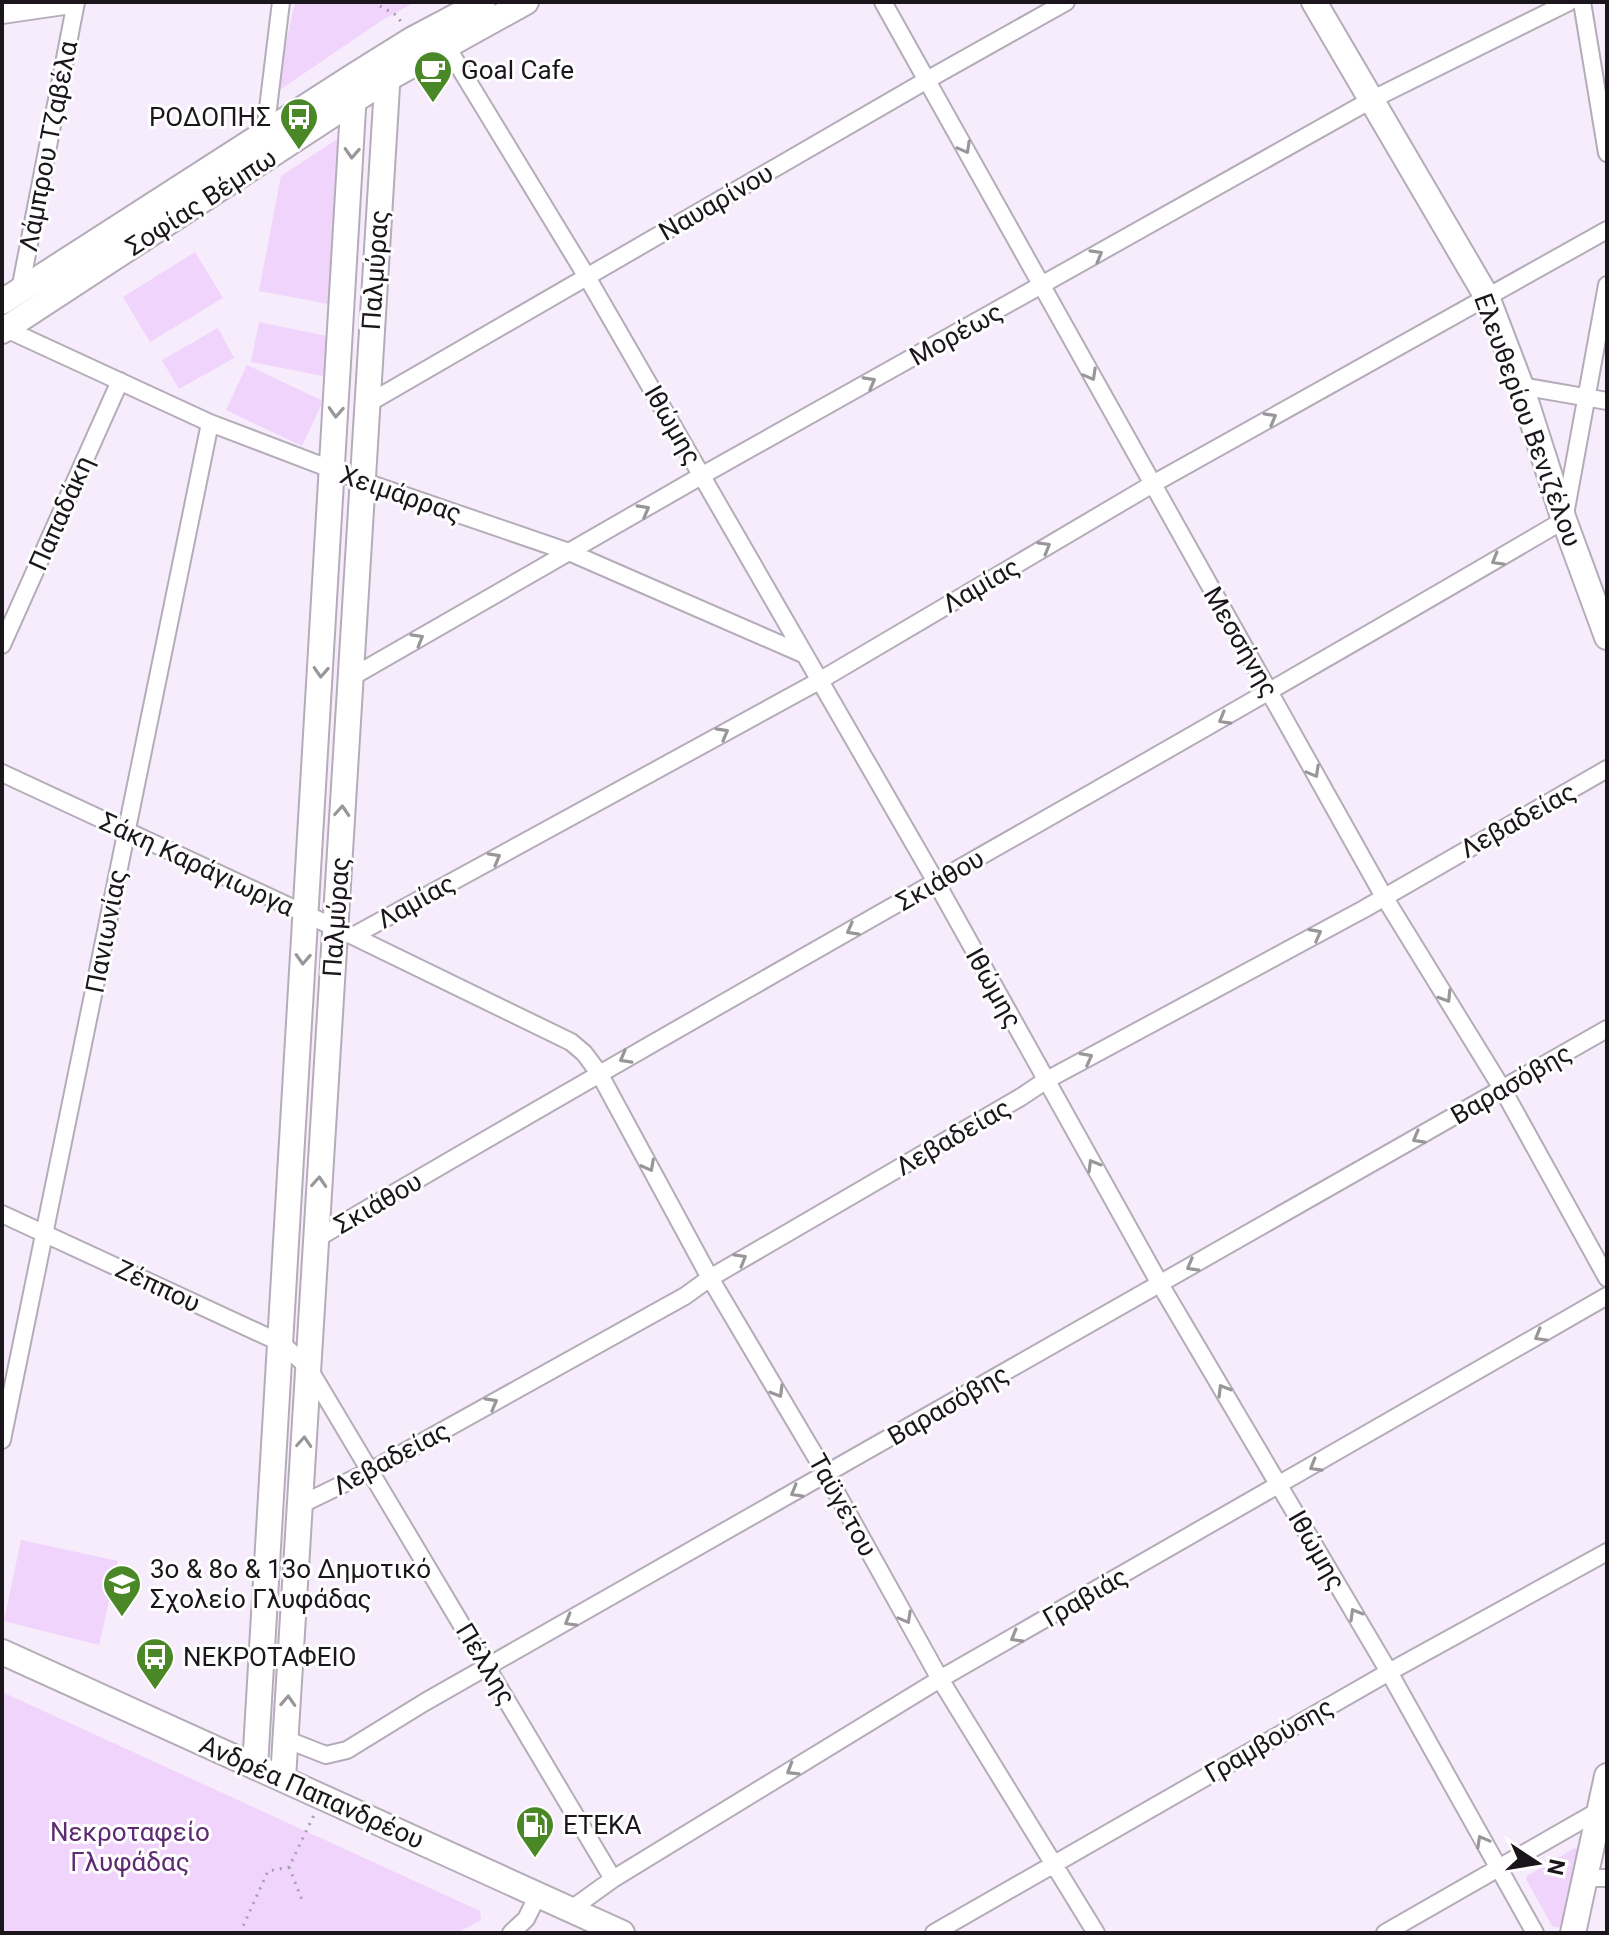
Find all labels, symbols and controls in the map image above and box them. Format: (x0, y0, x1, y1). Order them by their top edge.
street label: Λάμπρου Τζαβέλα (13, 38, 83, 254)
cafe icon: Goal Cafe (412, 49, 454, 104)
place label: Goal Cafe (461, 55, 574, 85)
bus stop icon: ΡΟΔΟΠΗΣ (278, 96, 320, 151)
place label: ΡΟΔΟΠΗΣ (149, 102, 271, 132)
one-way arrow (955, 139, 971, 153)
street label: Σοφίας Βέμπω (120, 142, 282, 262)
one-way arrow (343, 147, 360, 160)
street label: Ναυαρίνου (654, 157, 778, 247)
street label: Παλμύρας (356, 209, 394, 331)
one-way arrow (1088, 249, 1103, 265)
street label: Ελευθερίου Βενιζέλου (1468, 289, 1588, 551)
street label: Μορέως (904, 296, 1008, 372)
one-way arrow (1082, 367, 1097, 381)
one-way arrow (861, 376, 876, 392)
street label: Ιθώμης (638, 380, 708, 470)
one-way arrow (328, 406, 345, 419)
one-way arrow (1262, 412, 1277, 428)
street label: Παπαδάκη (22, 451, 100, 575)
street label: Χειμάρρας (336, 459, 466, 529)
one-way arrow (635, 504, 650, 519)
one-way arrow (1036, 542, 1051, 557)
one-way arrow (1491, 550, 1506, 566)
street label: Λαμίας (937, 551, 1025, 619)
street label: Μεσσήνης (1197, 582, 1285, 702)
one-way arrow (409, 633, 424, 649)
one-way arrow (312, 666, 329, 679)
one-way arrow (1218, 709, 1233, 725)
one-way arrow (714, 727, 729, 743)
one-way arrow (1305, 764, 1320, 779)
street label: Λεβαδείας (1455, 776, 1581, 864)
one-way arrow (333, 804, 350, 817)
street label: Σάκη Καράγιωργα (95, 806, 299, 922)
street label: Σκιάθου (891, 843, 989, 917)
one-way arrow (486, 852, 501, 868)
street label: Παλμύρας (317, 856, 355, 978)
street label: Πανιωνίας (79, 867, 133, 995)
street label: Λαμίας (372, 868, 460, 934)
one-way arrow (846, 920, 861, 936)
one-way arrow (1307, 929, 1322, 944)
street label: Ιθώμης (960, 943, 1028, 1033)
one-way arrow (295, 954, 312, 966)
one-way arrow (1436, 988, 1452, 1003)
street label: Βαρασόβης (1445, 1038, 1577, 1130)
one-way arrow (620, 1048, 634, 1064)
one-way arrow (1078, 1052, 1093, 1068)
street label: Λεβαδείας (890, 1092, 1016, 1182)
one-way arrow (1412, 1128, 1426, 1143)
one-way arrow (640, 1158, 655, 1172)
one-way arrow (1087, 1159, 1103, 1174)
street label: Σκιάθου (329, 1166, 427, 1240)
one-way arrow (310, 1175, 327, 1188)
street label: Ζέππου (111, 1253, 205, 1319)
one-way arrow (733, 1253, 747, 1269)
one-way arrow (1186, 1256, 1200, 1271)
one-way arrow (1534, 1326, 1548, 1342)
street label: Βαρασόβης (882, 1359, 1014, 1451)
one-way arrow (768, 1383, 784, 1398)
one-way arrow (1217, 1384, 1233, 1399)
one-way arrow (483, 1397, 498, 1413)
street label: Λεβαδείας (328, 1415, 454, 1501)
one-way arrow (295, 1435, 312, 1448)
street label: Ταϋγέτου (803, 1449, 883, 1561)
one-way arrow (1309, 1456, 1324, 1472)
one-way arrow (790, 1482, 805, 1498)
street label: Ιθώμης (1282, 1505, 1352, 1595)
place label: 3ο & 8ο & 13ο Δημοτικό Σχολείο Γλυφάδας (150, 1554, 431, 1614)
street label: Γραβιάς (1037, 1561, 1133, 1633)
school or university icon: 3ο & 8ο & 13ο Δημοτικό Σχολείο Γλυφάδας (101, 1563, 143, 1618)
one-way arrow (1349, 1608, 1365, 1623)
one-way arrow (897, 1610, 912, 1624)
one-way arrow (564, 1611, 579, 1627)
street label: Πέλλης (450, 1618, 522, 1710)
one-way arrow (1010, 1627, 1024, 1642)
bus stop icon: ΝΕΚΡΟΤΑΦΕΙΟ (134, 1636, 176, 1691)
place label: ΝΕΚΡΟΤΑΦΕΙΟ (183, 1642, 356, 1672)
street label: Γραμβούσης (1200, 1691, 1338, 1789)
one-way arrow (279, 1694, 296, 1707)
street label: Ανδρέα Παπανδρέου (195, 1729, 429, 1855)
one-way arrow (787, 1760, 801, 1775)
fuel station icon: ΕΤΕΚΑ (514, 1804, 556, 1859)
place label: ΕΤΕΚΑ (563, 1810, 641, 1840)
park label: Νεκροταφείο Γλυφάδας (50, 1817, 210, 1877)
north arrow (1497, 1823, 1577, 1903)
one-way arrow (1476, 1835, 1492, 1850)
text: N (1542, 1857, 1570, 1877)

